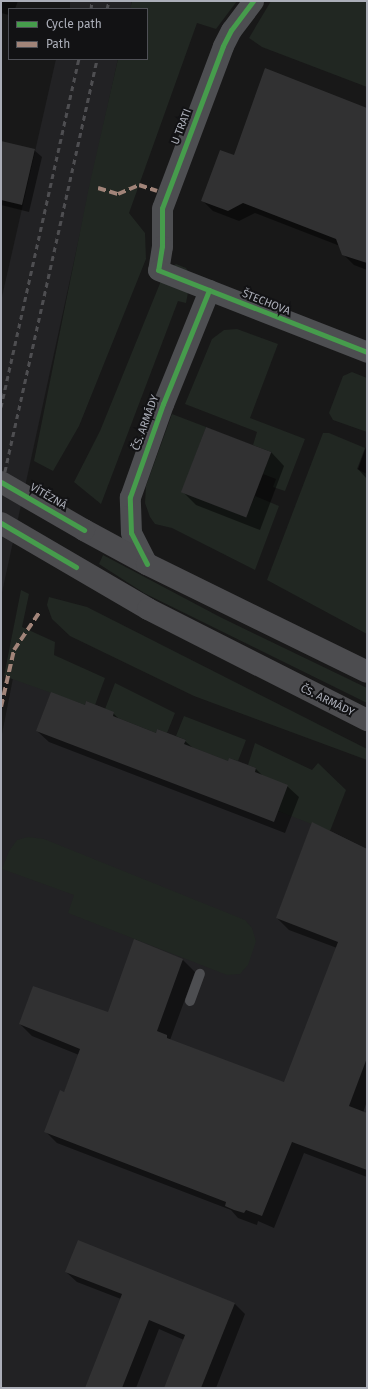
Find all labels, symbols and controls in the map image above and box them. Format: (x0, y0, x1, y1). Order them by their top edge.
legend (8, 8, 148, 60)
text: Cycle path (46, 17, 102, 31)
text: Path (46, 37, 70, 51)
street label: U TRATI (169, 107, 195, 147)
street label: ŠTECHOVA (240, 287, 292, 319)
street label: ČS. ARMÁDY (130, 393, 162, 453)
street label: VÍTĚZNÁ (27, 481, 69, 513)
street label: ČS. ARMÁDY (298, 682, 356, 720)

